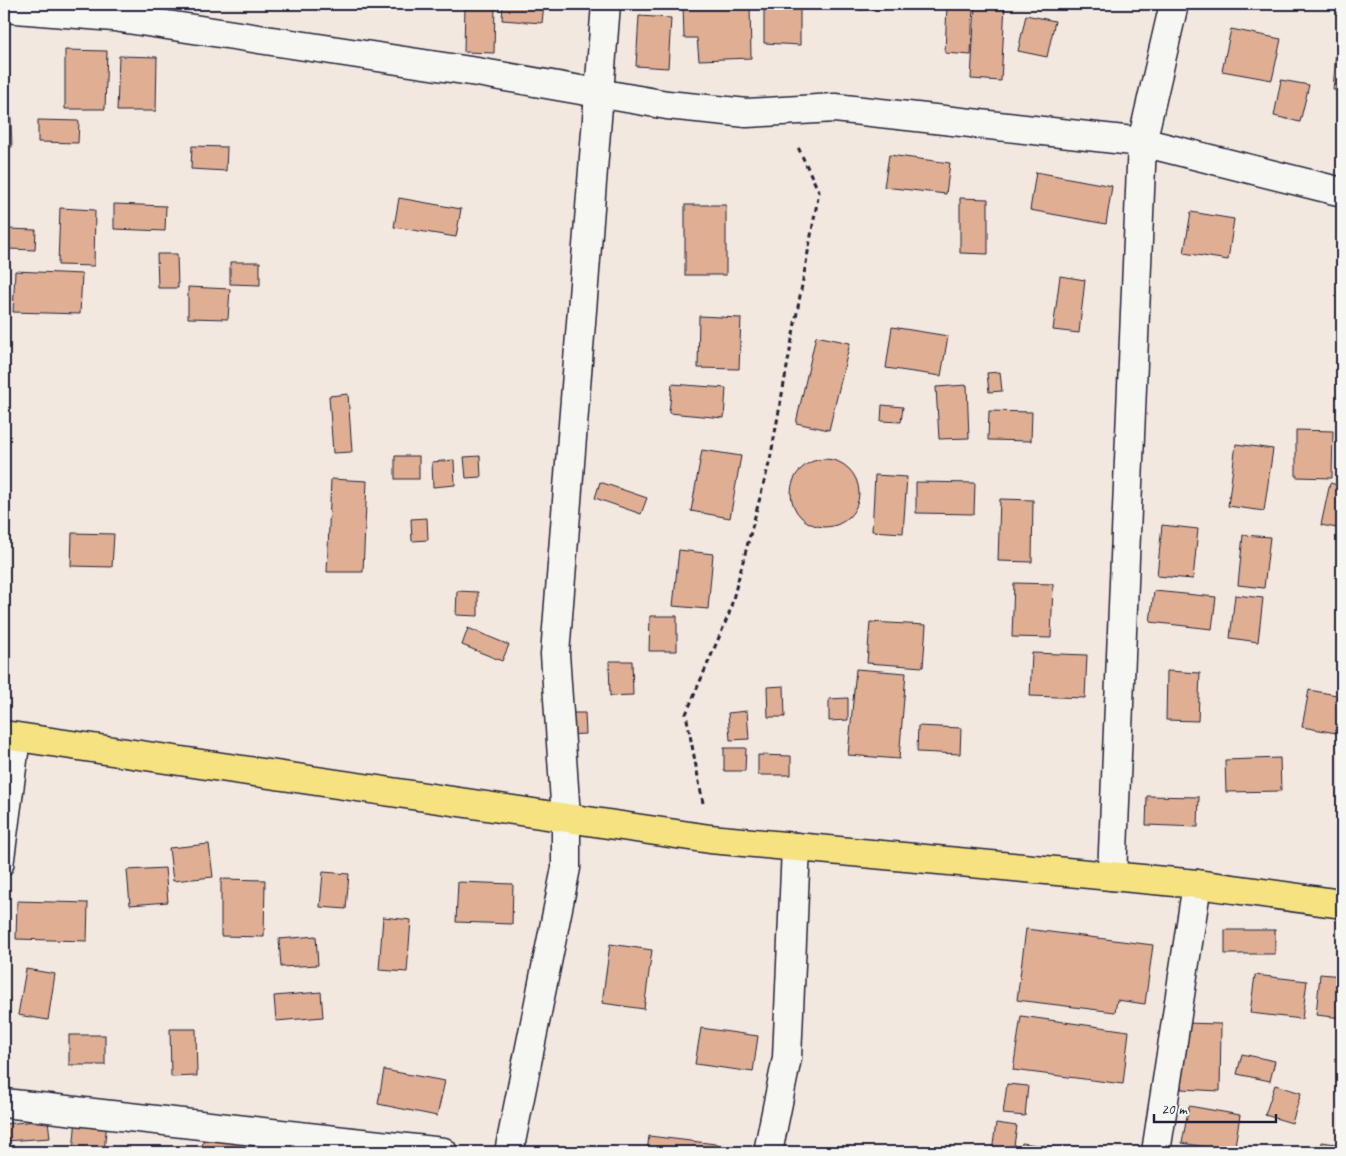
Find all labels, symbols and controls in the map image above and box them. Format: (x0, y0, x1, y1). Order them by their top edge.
scale bar (1154, 1091, 1276, 1123)
text: 20 m (1161, 1100, 1188, 1119)

